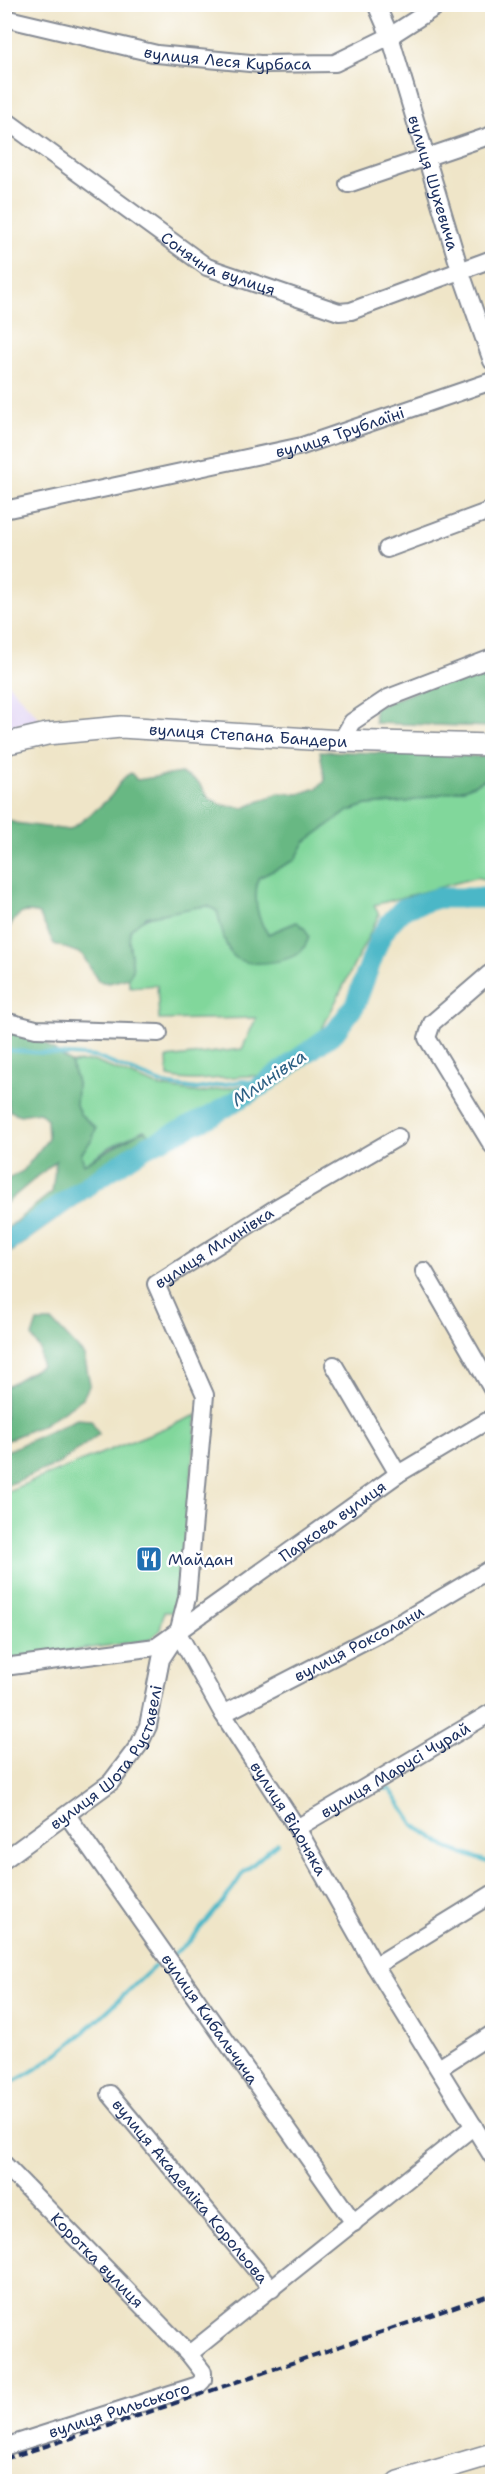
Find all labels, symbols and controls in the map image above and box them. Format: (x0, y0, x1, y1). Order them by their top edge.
street label: вулиця Леся Курбаса (142, 41, 311, 75)
street label: вулиця Шухевича (404, 113, 464, 253)
street label: Сонячна вулиця (157, 227, 278, 300)
street label: вулиця Трублаїні (274, 401, 407, 462)
street label: вулиця Степана Бандери (149, 718, 348, 752)
water label: Млинівка (227, 1044, 311, 1112)
street label: вулиця Млинівка (151, 1202, 277, 1293)
street label: Паркова вулиця (275, 1476, 390, 1566)
restaurant icon: Майдан (134, 1544, 164, 1574)
place label: Майдан (168, 1549, 233, 1570)
street label: вулиця Роксолани (290, 1601, 428, 1686)
street label: вулиця Шота Руставелі (45, 1683, 166, 1834)
street label: вулиця Марусі Чурай (316, 1717, 474, 1822)
street label: вулиця Відоняка (246, 1757, 332, 1879)
street label: вулиця Кибальчича (157, 1949, 264, 2088)
street label: вулиця Академіка Корольова (108, 2094, 273, 2288)
street label: Коротка вулиця (46, 2208, 149, 2312)
street label: вулиця Рильського (46, 2377, 192, 2443)

